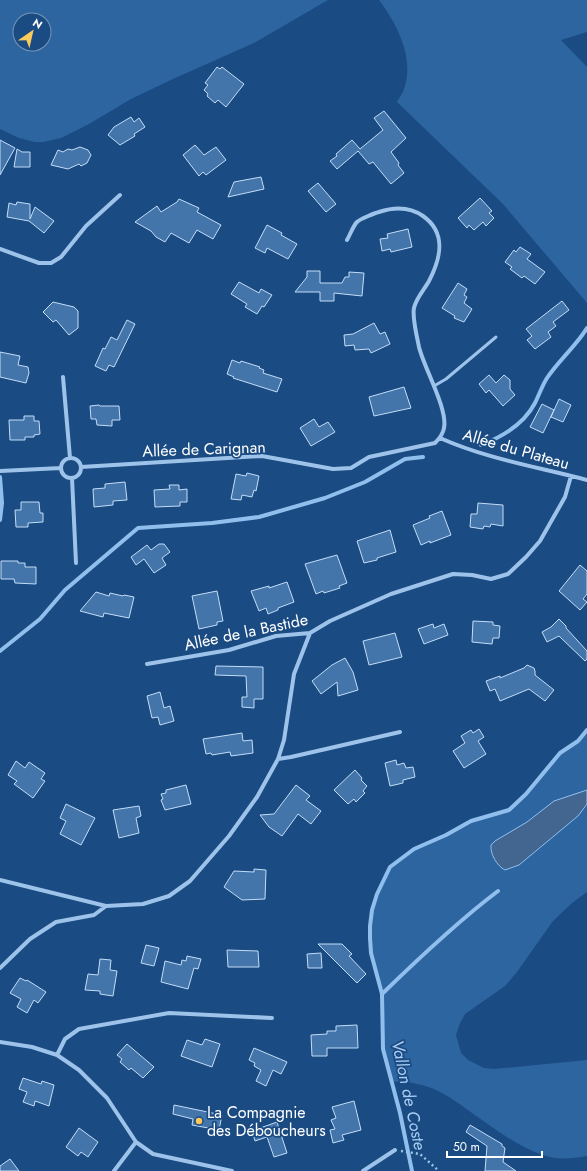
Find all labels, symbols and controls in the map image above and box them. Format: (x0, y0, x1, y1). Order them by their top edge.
north arrow (12, 12, 52, 52)
text: N (29, 15, 46, 33)
street label: Allée du Plateau (460, 423, 572, 475)
street label: Allée de Carignan (142, 435, 266, 463)
street label: Allée de la Bastide (182, 608, 310, 656)
water label: Vallon de Coste (386, 1038, 432, 1152)
place label: La Compagnie des Déboucheurs (207, 1101, 326, 1142)
marker: La Compagnie des Déboucheurs (194, 1116, 204, 1126)
scale bar (447, 1133, 542, 1159)
text: 50 m (453, 1138, 480, 1156)

